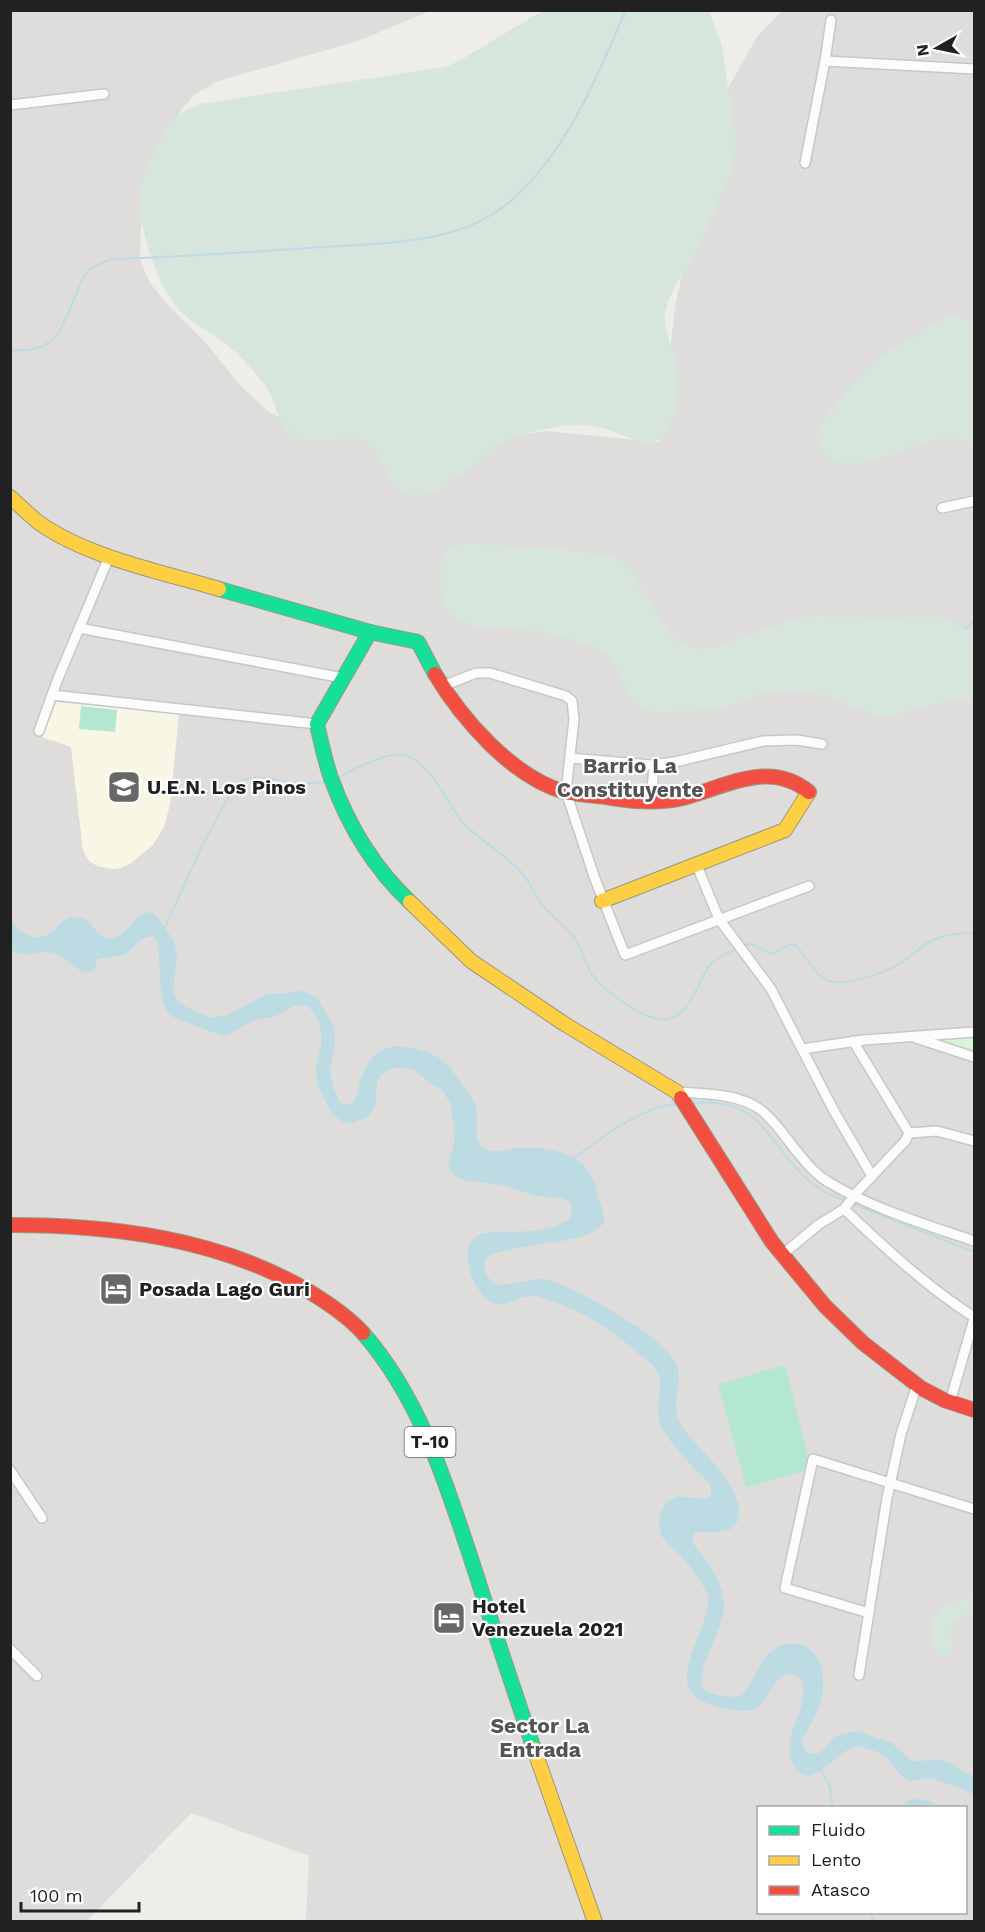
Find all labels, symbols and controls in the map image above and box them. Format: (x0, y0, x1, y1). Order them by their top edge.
north arrow (907, 18, 967, 78)
text: N (912, 43, 933, 58)
district label: Barrio La Constituyente (557, 753, 703, 802)
school or university icon: U.E.N. Los Pinos (106, 769, 142, 805)
place label: U.E.N. Los Pinos (147, 775, 306, 799)
hotel icon: Posada Lago Guri (98, 1271, 134, 1307)
place label: Posada Lago Guri (139, 1277, 310, 1301)
road number: T-10 (404, 1427, 456, 1457)
place label: Hotel Venezuela 2021 (472, 1594, 624, 1641)
hotel icon: Hotel Venezuela 2021 (431, 1600, 467, 1636)
district label: Sector La Entrada (491, 1713, 590, 1762)
legend (757, 1806, 967, 1914)
text: Fluido (811, 1819, 865, 1840)
text: Lento (811, 1849, 861, 1870)
scale bar (21, 1875, 140, 1913)
text: Atasco (811, 1879, 870, 1900)
text: 100 m (30, 1885, 83, 1906)

